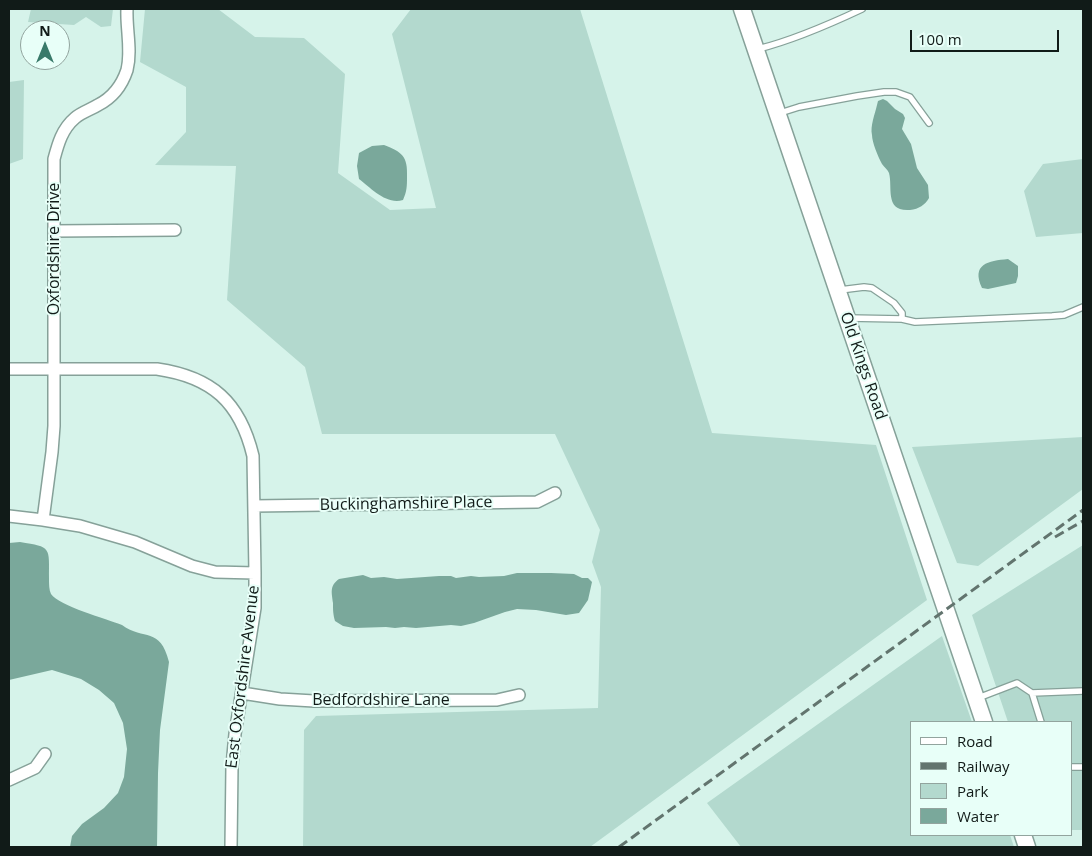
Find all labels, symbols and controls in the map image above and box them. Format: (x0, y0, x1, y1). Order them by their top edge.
north arrow (20, 20, 70, 70)
scale bar (912, 20, 1061, 52)
text: N (39, 21, 51, 40)
text: 100 m (918, 29, 962, 49)
street label: Oxfordshire Drive (44, 183, 64, 315)
street label: Old Kings Road (836, 310, 890, 422)
street label: Buckinghamshire Place (320, 493, 492, 515)
street label: East Oxfordshire Avenue (222, 584, 264, 770)
street label: Bedfordshire Lane (312, 690, 450, 710)
legend (910, 721, 1072, 836)
text: Road (957, 731, 993, 751)
text: Railway (957, 756, 1010, 776)
text: Park (957, 781, 988, 801)
text: Water (957, 806, 999, 826)

